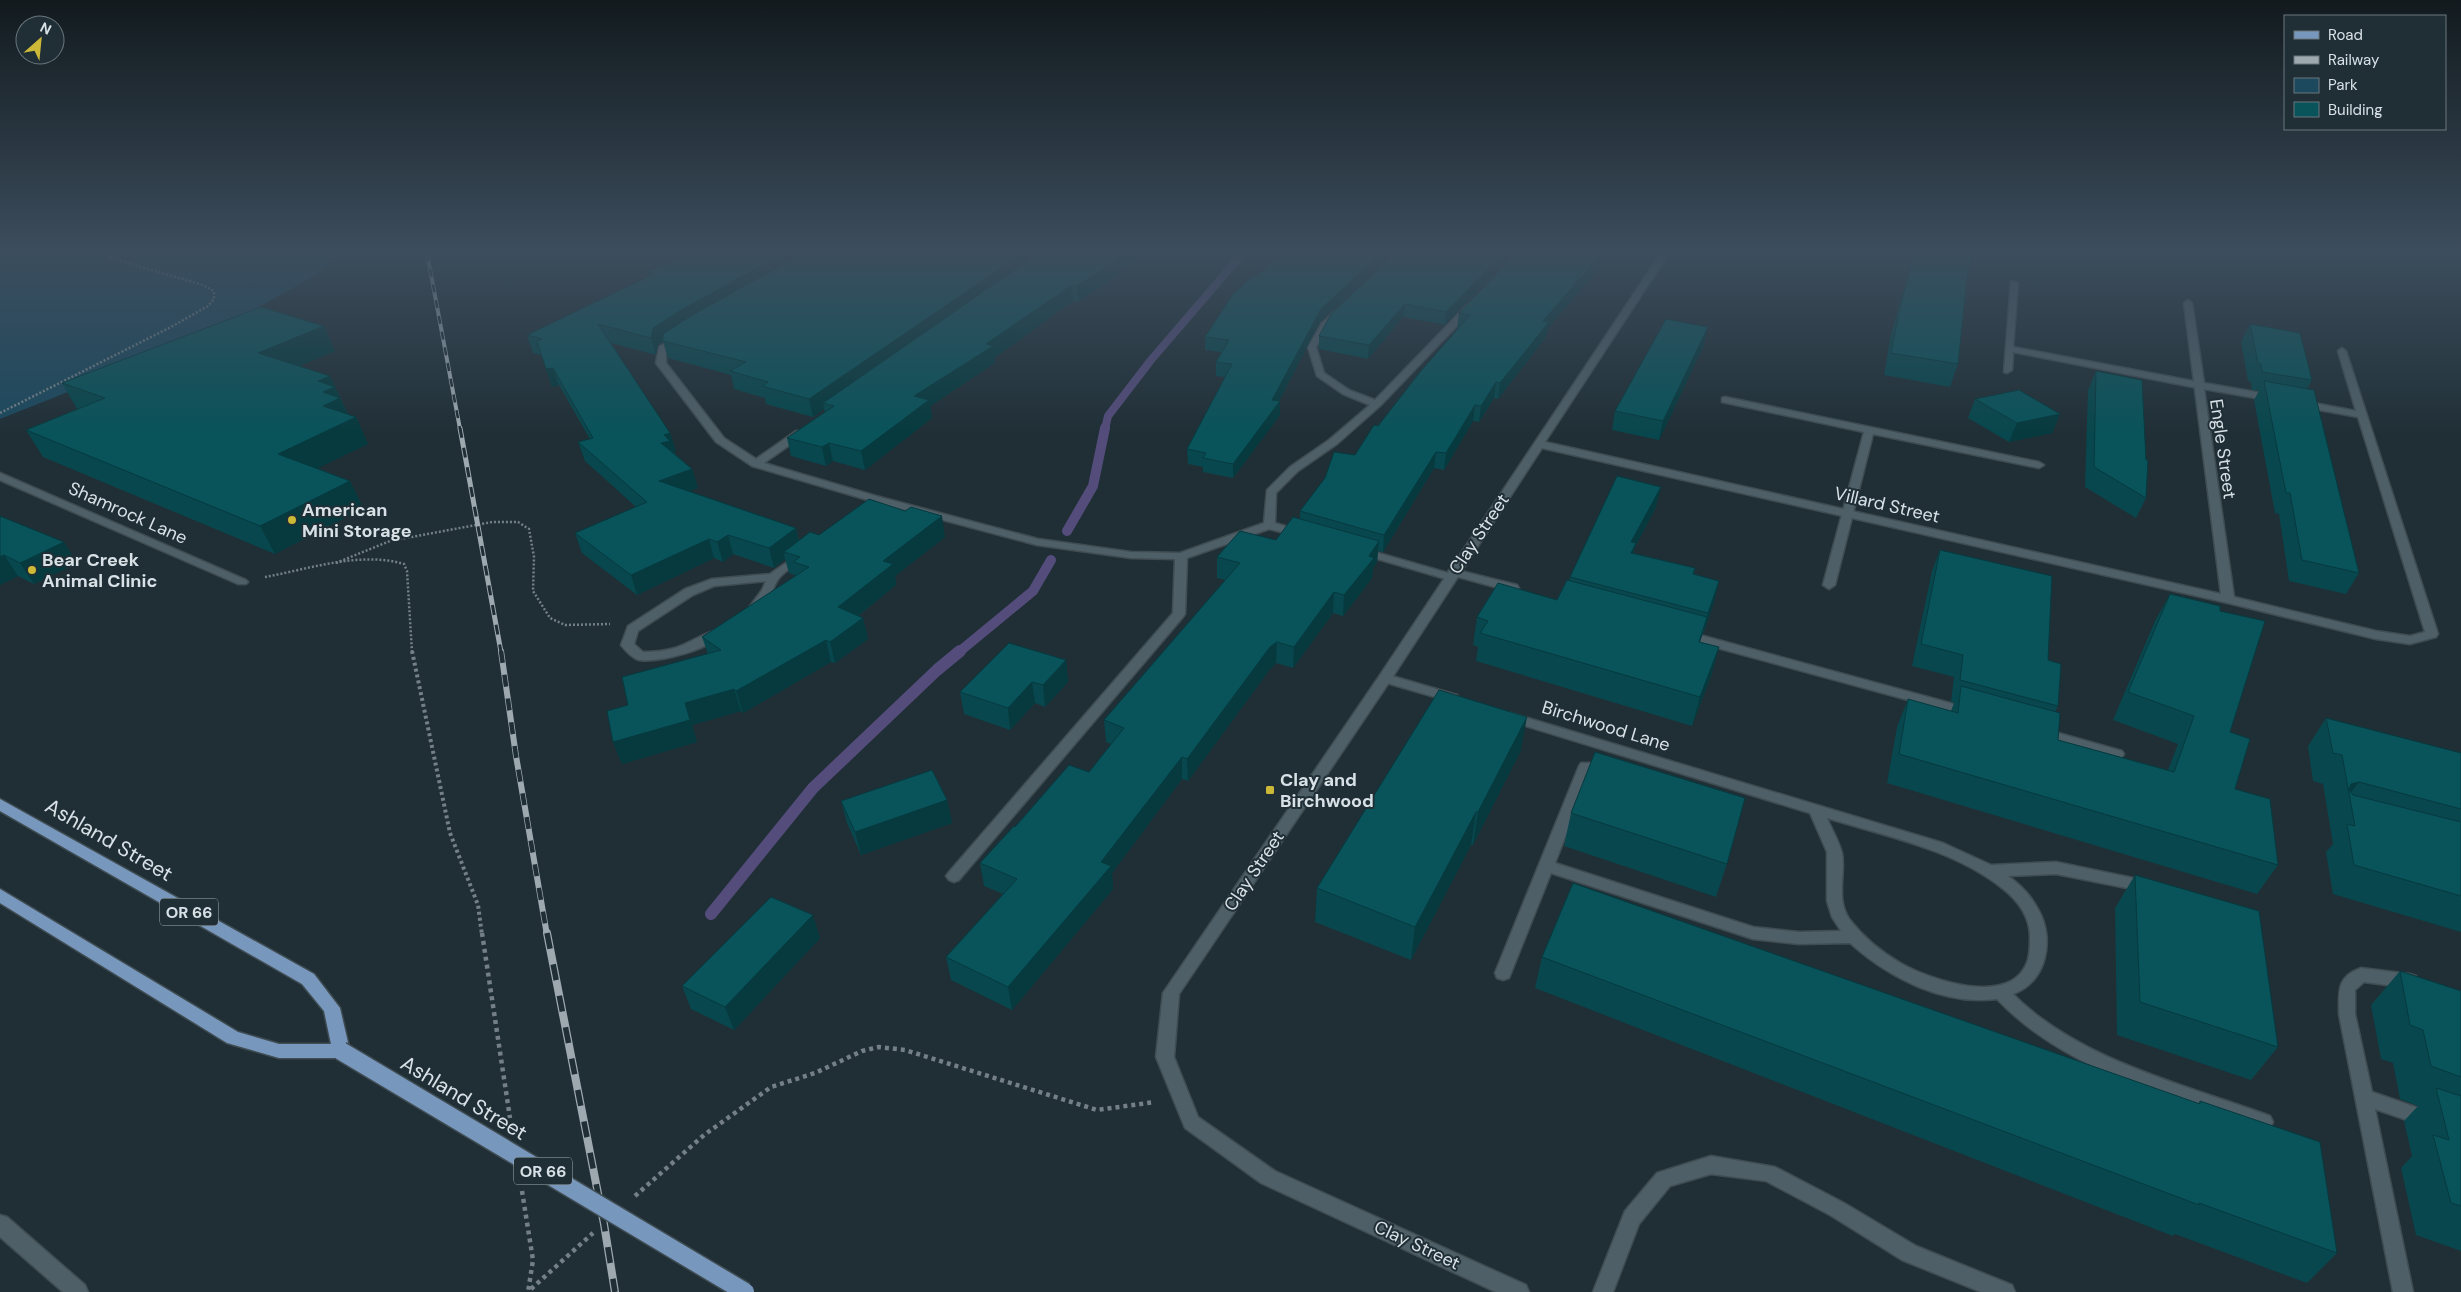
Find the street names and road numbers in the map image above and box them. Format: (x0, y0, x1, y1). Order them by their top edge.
street label: Engle Street (2204, 398, 2242, 500)
street label: Shamrock Lane (65, 476, 191, 550)
street label: Villard Street (1832, 481, 1942, 529)
street label: Clay Street (1443, 489, 1515, 579)
street label: Birchwood Lane (1539, 695, 1673, 757)
street label: Ashland Street (40, 792, 178, 888)
street label: Clay Street (1218, 826, 1290, 916)
road number: OR 66 (160, 899, 218, 926)
street label: Ashland Street (396, 1049, 532, 1147)
road number: OR 66 (514, 1158, 572, 1184)
street label: Clay Street (1370, 1215, 1464, 1275)

